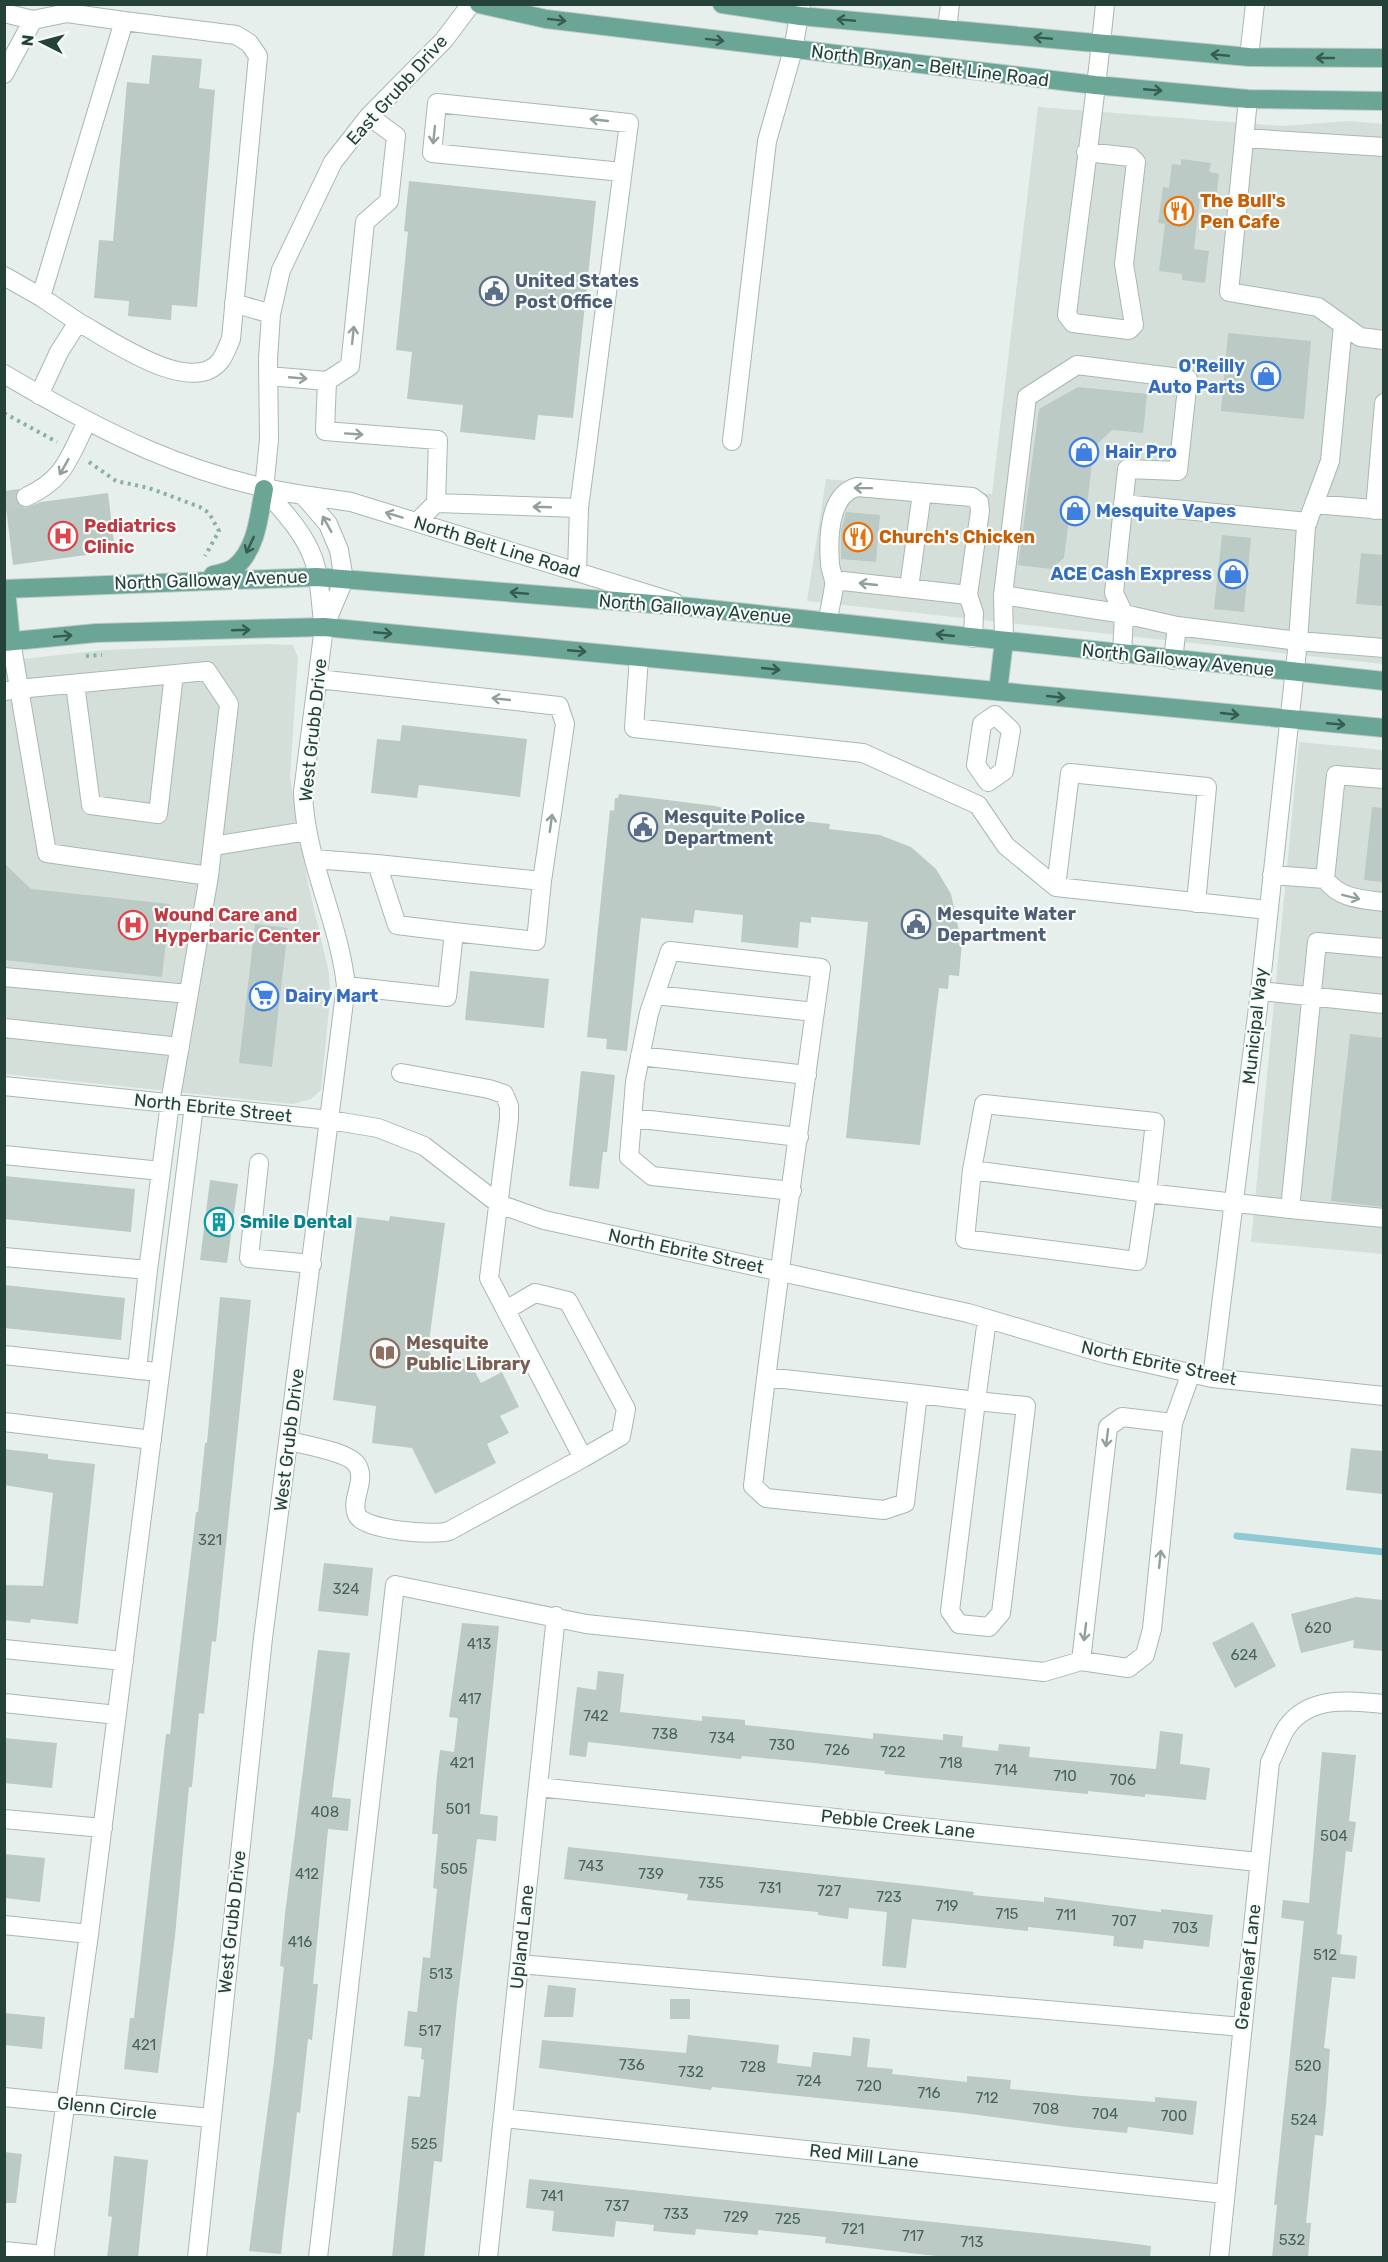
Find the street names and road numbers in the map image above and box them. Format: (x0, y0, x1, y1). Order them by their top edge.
street label: East Grubb Drive (342, 30, 452, 150)
street label: North Bryan - Belt Line Road (810, 40, 1050, 92)
street label: North Belt Line Road (411, 511, 583, 583)
street label: North Galloway Avenue (114, 566, 308, 594)
street label: North Galloway Avenue (598, 590, 792, 628)
street label: North Galloway Avenue (1081, 639, 1275, 681)
street label: West Grubb Drive (295, 657, 331, 803)
street label: Municipal Way (1238, 966, 1272, 1086)
street label: North Ebrite Street (133, 1089, 293, 1127)
street label: North Ebrite Street (606, 1224, 766, 1278)
street label: North Ebrite Street (1079, 1336, 1239, 1390)
street label: West Grubb Drive (269, 1367, 309, 1513)
street label: Pebble Creek Lane (820, 1805, 976, 1843)
street label: West Grubb Drive (214, 1849, 250, 1995)
street label: Upland Lane (506, 1884, 538, 1990)
street label: Greenleaf Lane (1230, 1903, 1266, 2031)
street label: Glenn Circle (56, 2092, 158, 2124)
street label: Red Mill Lane (808, 2139, 920, 2173)

